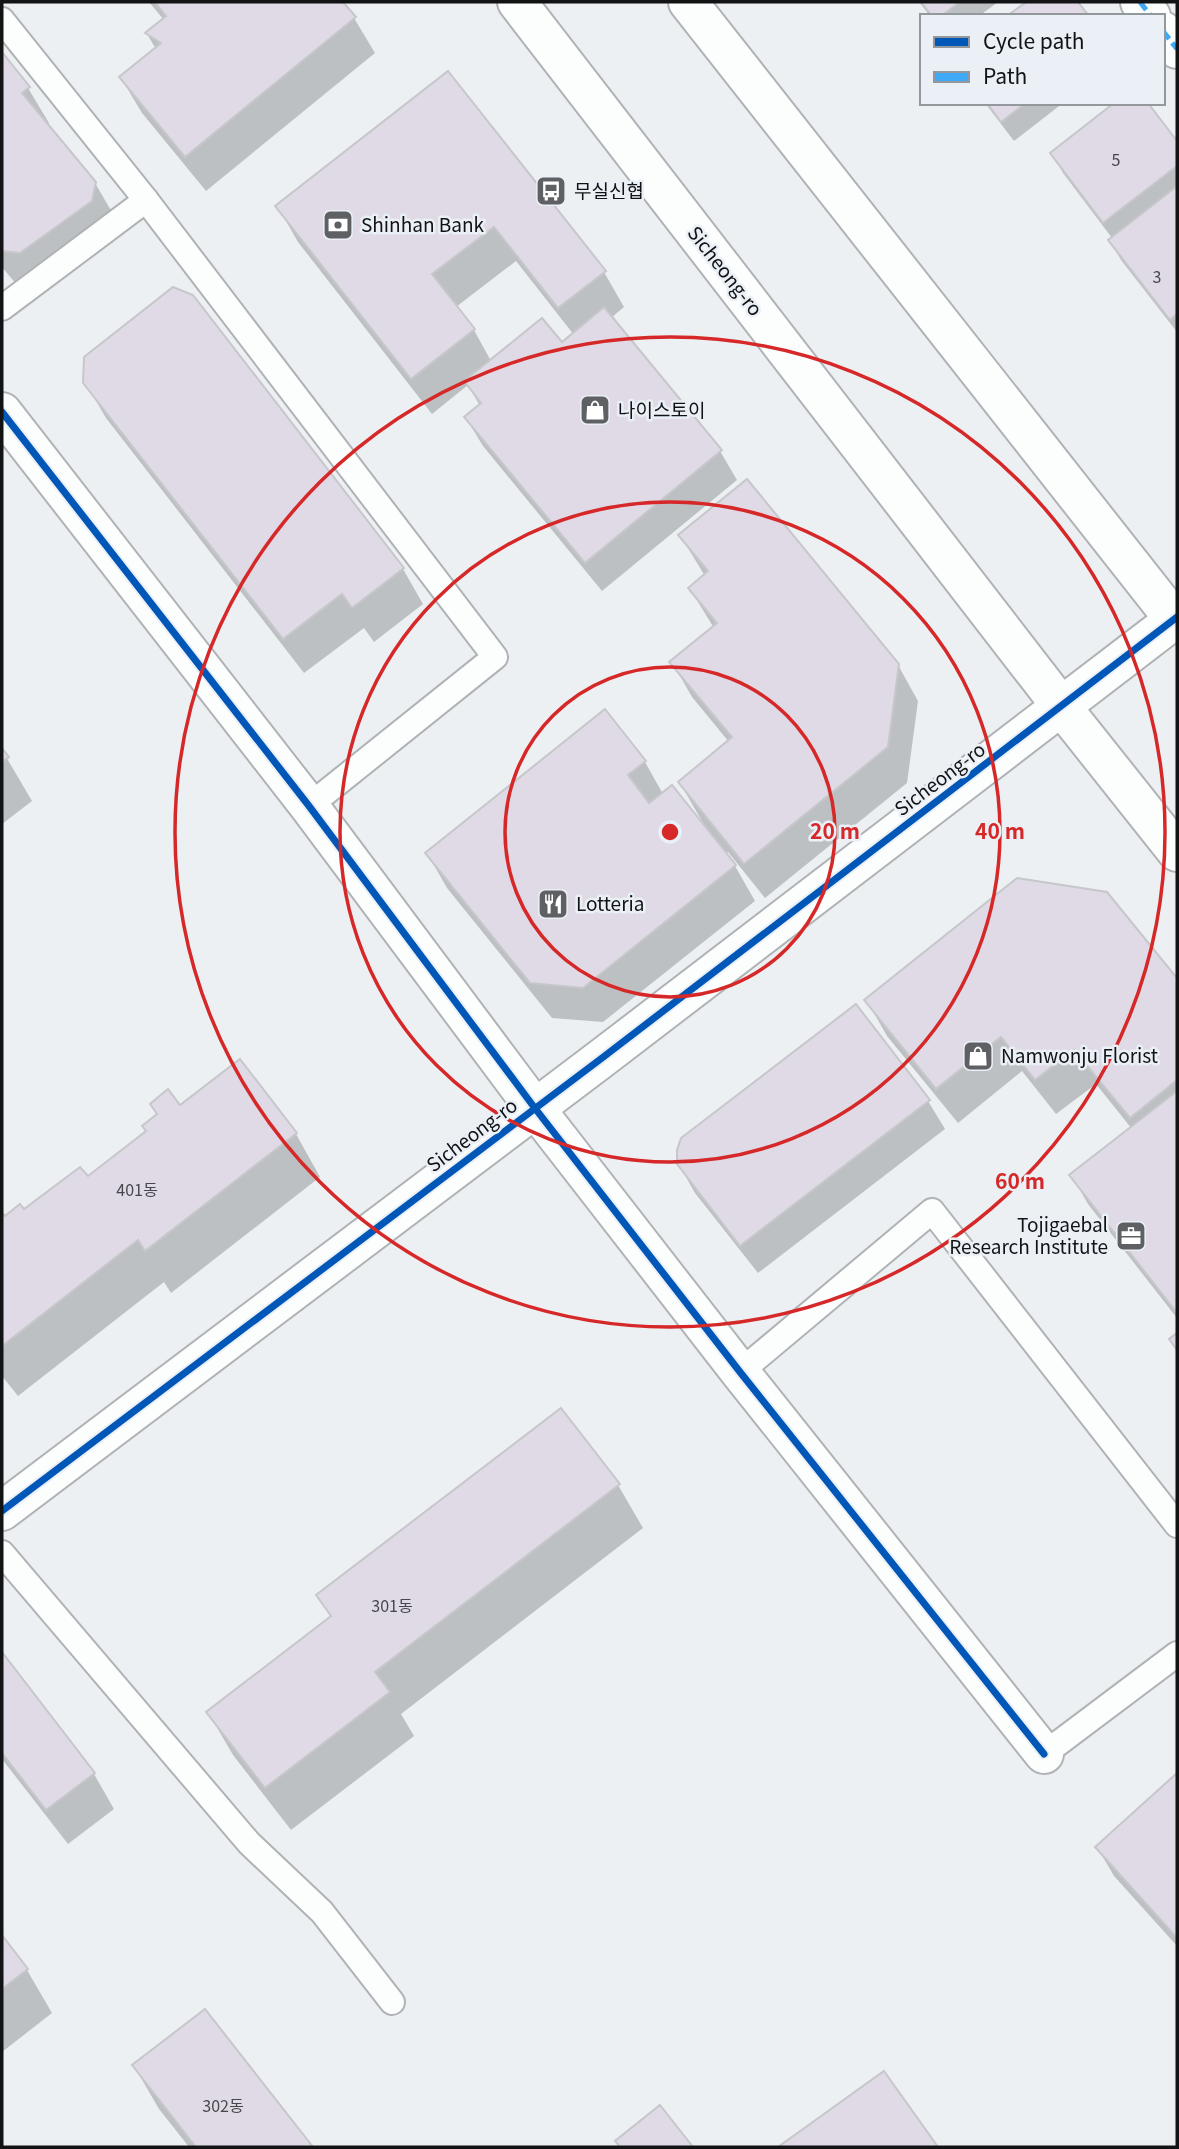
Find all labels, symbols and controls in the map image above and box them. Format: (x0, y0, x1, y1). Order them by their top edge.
legend (920, 14, 1165, 105)
text: Cycle path (983, 25, 1085, 55)
text: Path (983, 60, 1027, 90)
house number: 5 (1112, 147, 1121, 171)
bus stop icon: 무실신협 (534, 174, 568, 208)
place label: 무실신협 (574, 176, 644, 203)
bank icon: Shinhan Bank (321, 208, 355, 242)
place label: Shinhan Bank (361, 210, 485, 237)
street label: Sicheong-ro (683, 219, 770, 321)
house number: 3 (1153, 264, 1161, 288)
shop icon: 나이스토이 (578, 393, 612, 427)
place label: 나이스토이 (618, 395, 705, 422)
street label: Sicheong-ro (888, 735, 990, 821)
text: 20 m (810, 815, 860, 845)
text: 40 m (975, 815, 1025, 845)
centre of rings (658, 820, 682, 844)
restaurant icon: Lotteria (536, 887, 570, 921)
place label: Lotteria (576, 889, 644, 916)
shop icon: Namwonju Florist (961, 1039, 995, 1073)
place label: Namwonju Florist (1001, 1041, 1158, 1068)
street label: Sicheong-ro (420, 1091, 522, 1177)
text: 60 m (995, 1165, 1045, 1195)
house number: 401동 (116, 1177, 158, 1201)
place label: Tojigaebal Research Institute (949, 1210, 1108, 1259)
office icon: Tojigaebal Research Institute (1114, 1219, 1148, 1253)
house number: 301동 (371, 1593, 413, 1617)
house number: 302동 (202, 2093, 244, 2117)

